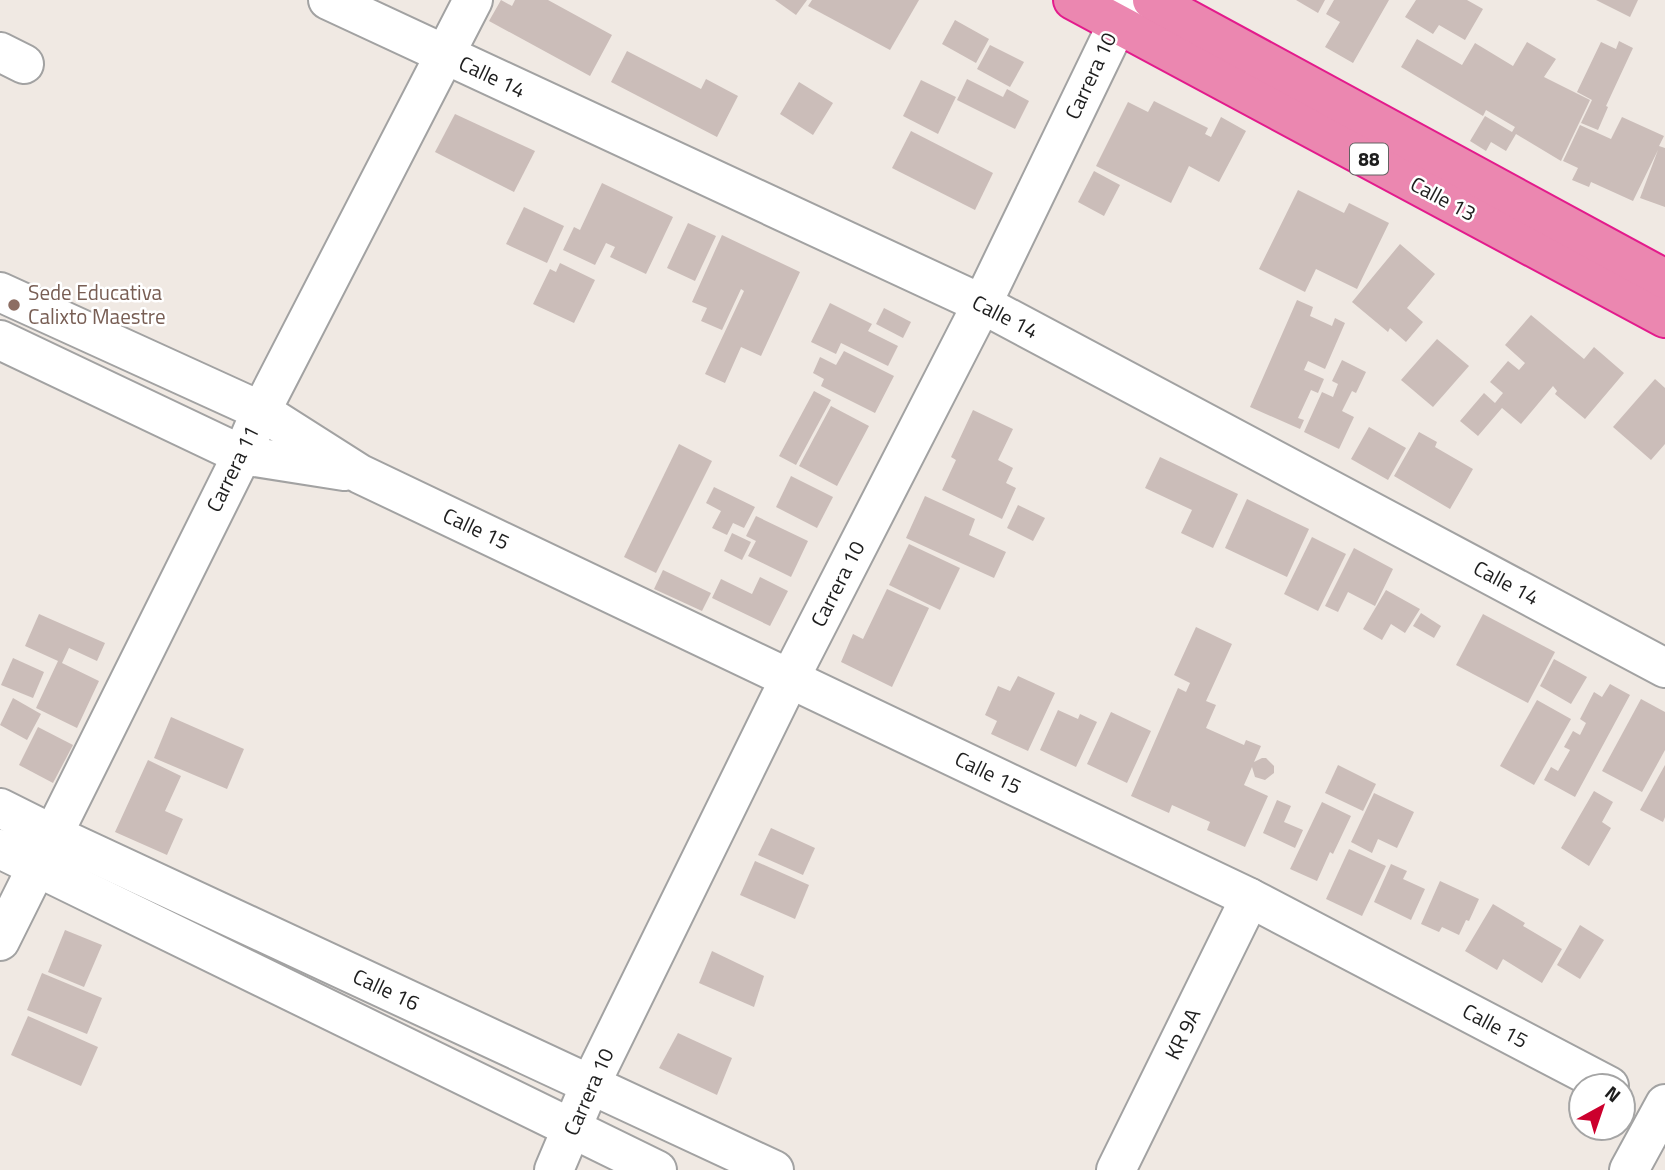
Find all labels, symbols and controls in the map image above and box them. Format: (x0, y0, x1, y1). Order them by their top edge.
street label: Carrera 10 (1056, 27, 1124, 124)
street label: Calle 14 (454, 47, 531, 105)
road number: 88 (1350, 144, 1388, 174)
street label: Calle 13 (1405, 167, 1482, 229)
place label: Sede Educativa Calixto Maestre (28, 276, 166, 332)
street label: Calle 14 (967, 286, 1044, 346)
marker: Sede Educativa Calixto Maestre (6, 297, 22, 313)
street label: Carrera 11 (197, 420, 267, 517)
street label: Calle 15 (438, 499, 515, 557)
street label: Carrera 10 (802, 535, 872, 632)
street label: Calle 14 (1468, 551, 1545, 613)
street label: Calle 15 (950, 742, 1027, 802)
street label: Calle 16 (348, 960, 425, 1018)
street label: Calle 15 (1457, 994, 1534, 1056)
street label: KR 9A (1156, 1002, 1208, 1065)
street label: Carrera 10 (555, 1043, 622, 1140)
north arrow (1567, 1072, 1637, 1142)
text: N (1599, 1078, 1628, 1109)

